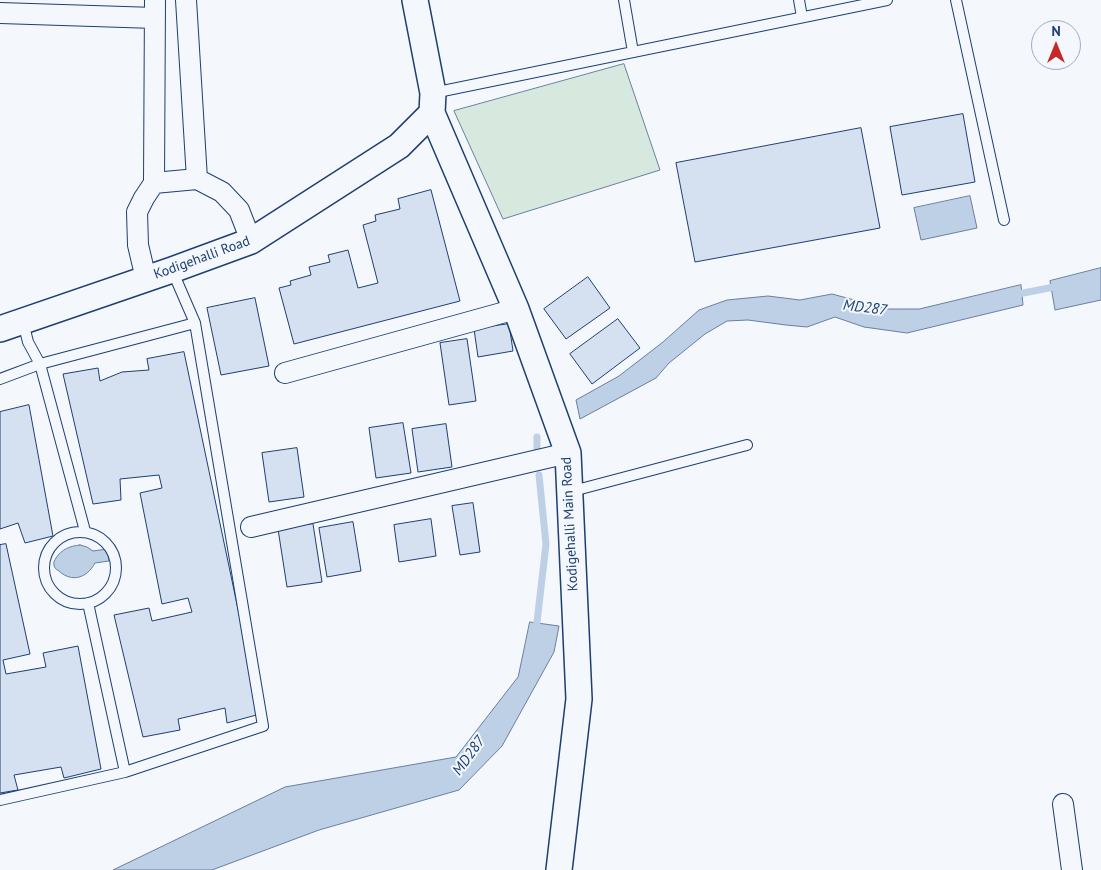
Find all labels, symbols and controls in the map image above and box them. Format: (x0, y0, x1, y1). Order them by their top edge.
north arrow (1031, 20, 1081, 70)
text: N (1051, 22, 1061, 40)
street label: Kodigehalli Road (152, 233, 252, 283)
water label: MD287 (842, 296, 888, 320)
street label: Kodigehalli Main Road (558, 456, 582, 592)
water label: MD287 (449, 733, 489, 779)

